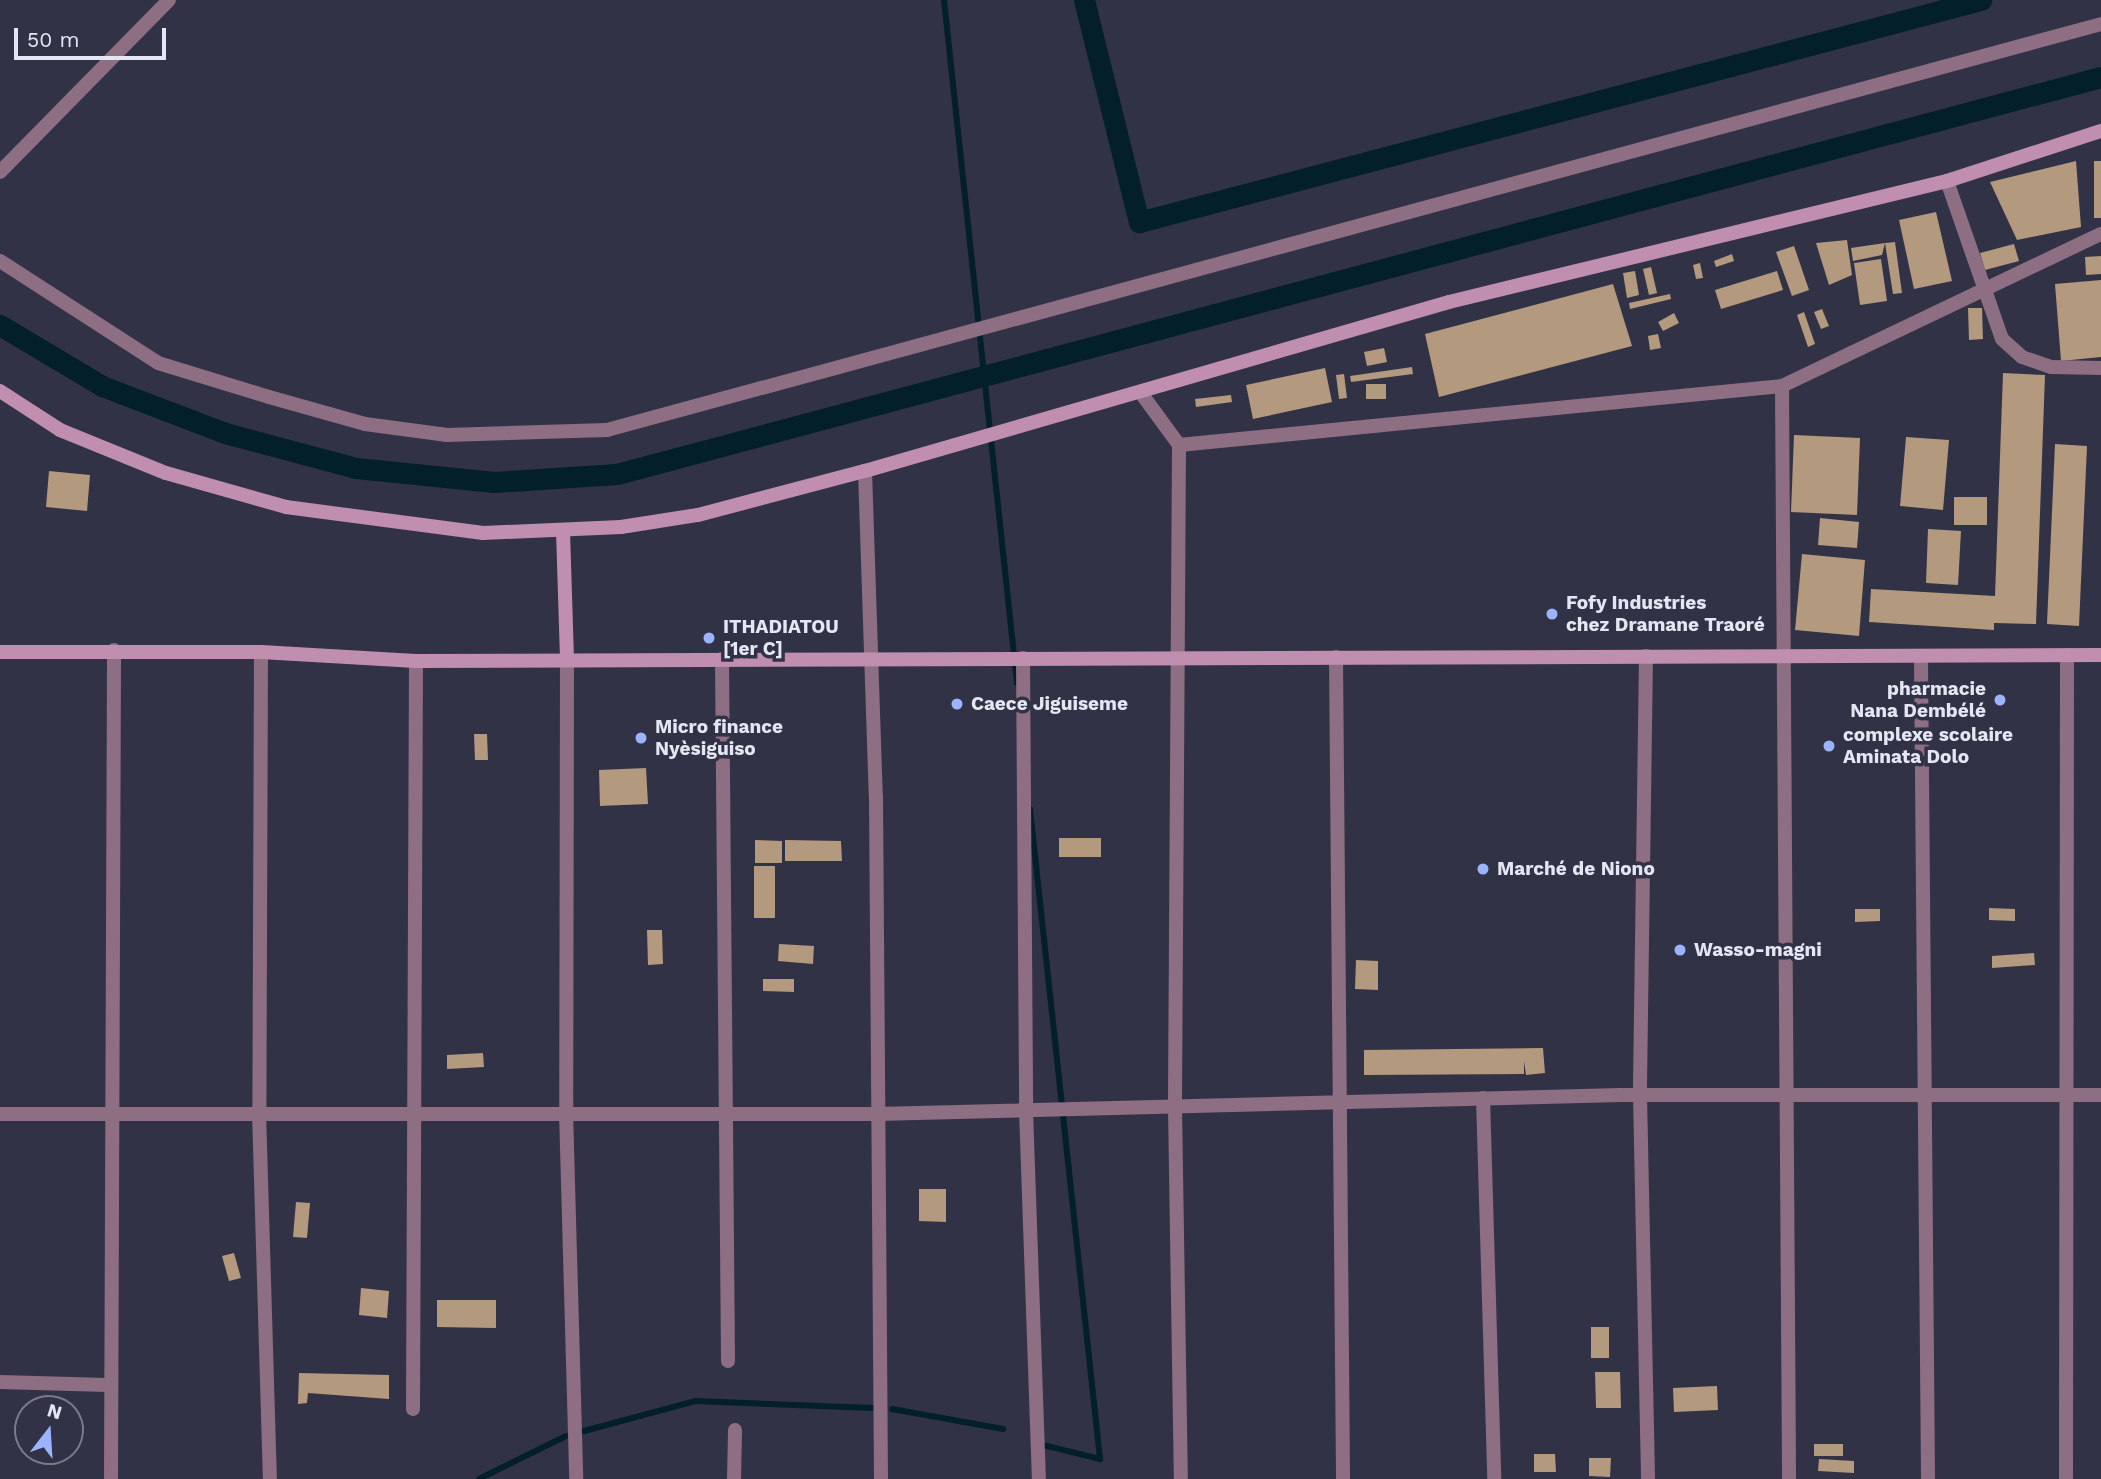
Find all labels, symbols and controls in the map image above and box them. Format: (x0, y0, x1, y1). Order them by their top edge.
scale bar (18, 14, 170, 58)
text: 50 m (27, 27, 79, 52)
place label: Fofy Industries chez Dramane Traoré (1566, 592, 1765, 636)
marker: Fofy Industries chez Dramane Traoré (1544, 606, 1560, 622)
place label: ITHADIATOU [1er C] (723, 616, 839, 660)
marker: ITHADIATOU [1er C] (701, 630, 717, 646)
place label: pharmacie Nana Dembélé (1850, 678, 1986, 722)
marker: pharmacie Nana Dembélé (1992, 692, 2008, 708)
place label: Caece Jiguiseme (971, 693, 1128, 715)
marker: Caece Jiguiseme (949, 696, 965, 712)
place label: Micro finance Nyèsiguiso (655, 716, 783, 760)
place label: complexe scolaire Aminata Dolo (1843, 724, 2013, 768)
marker: Micro finance Nyèsiguiso (633, 730, 649, 746)
marker: complexe scolaire Aminata Dolo (1821, 738, 1837, 754)
place label: Marché de Niono (1497, 858, 1655, 880)
marker: Marché de Niono (1475, 861, 1491, 877)
place label: Wasso-magni (1694, 939, 1822, 961)
marker: Wasso-magni (1672, 942, 1688, 958)
north arrow (14, 1395, 84, 1465)
text: N (45, 1398, 65, 1424)

